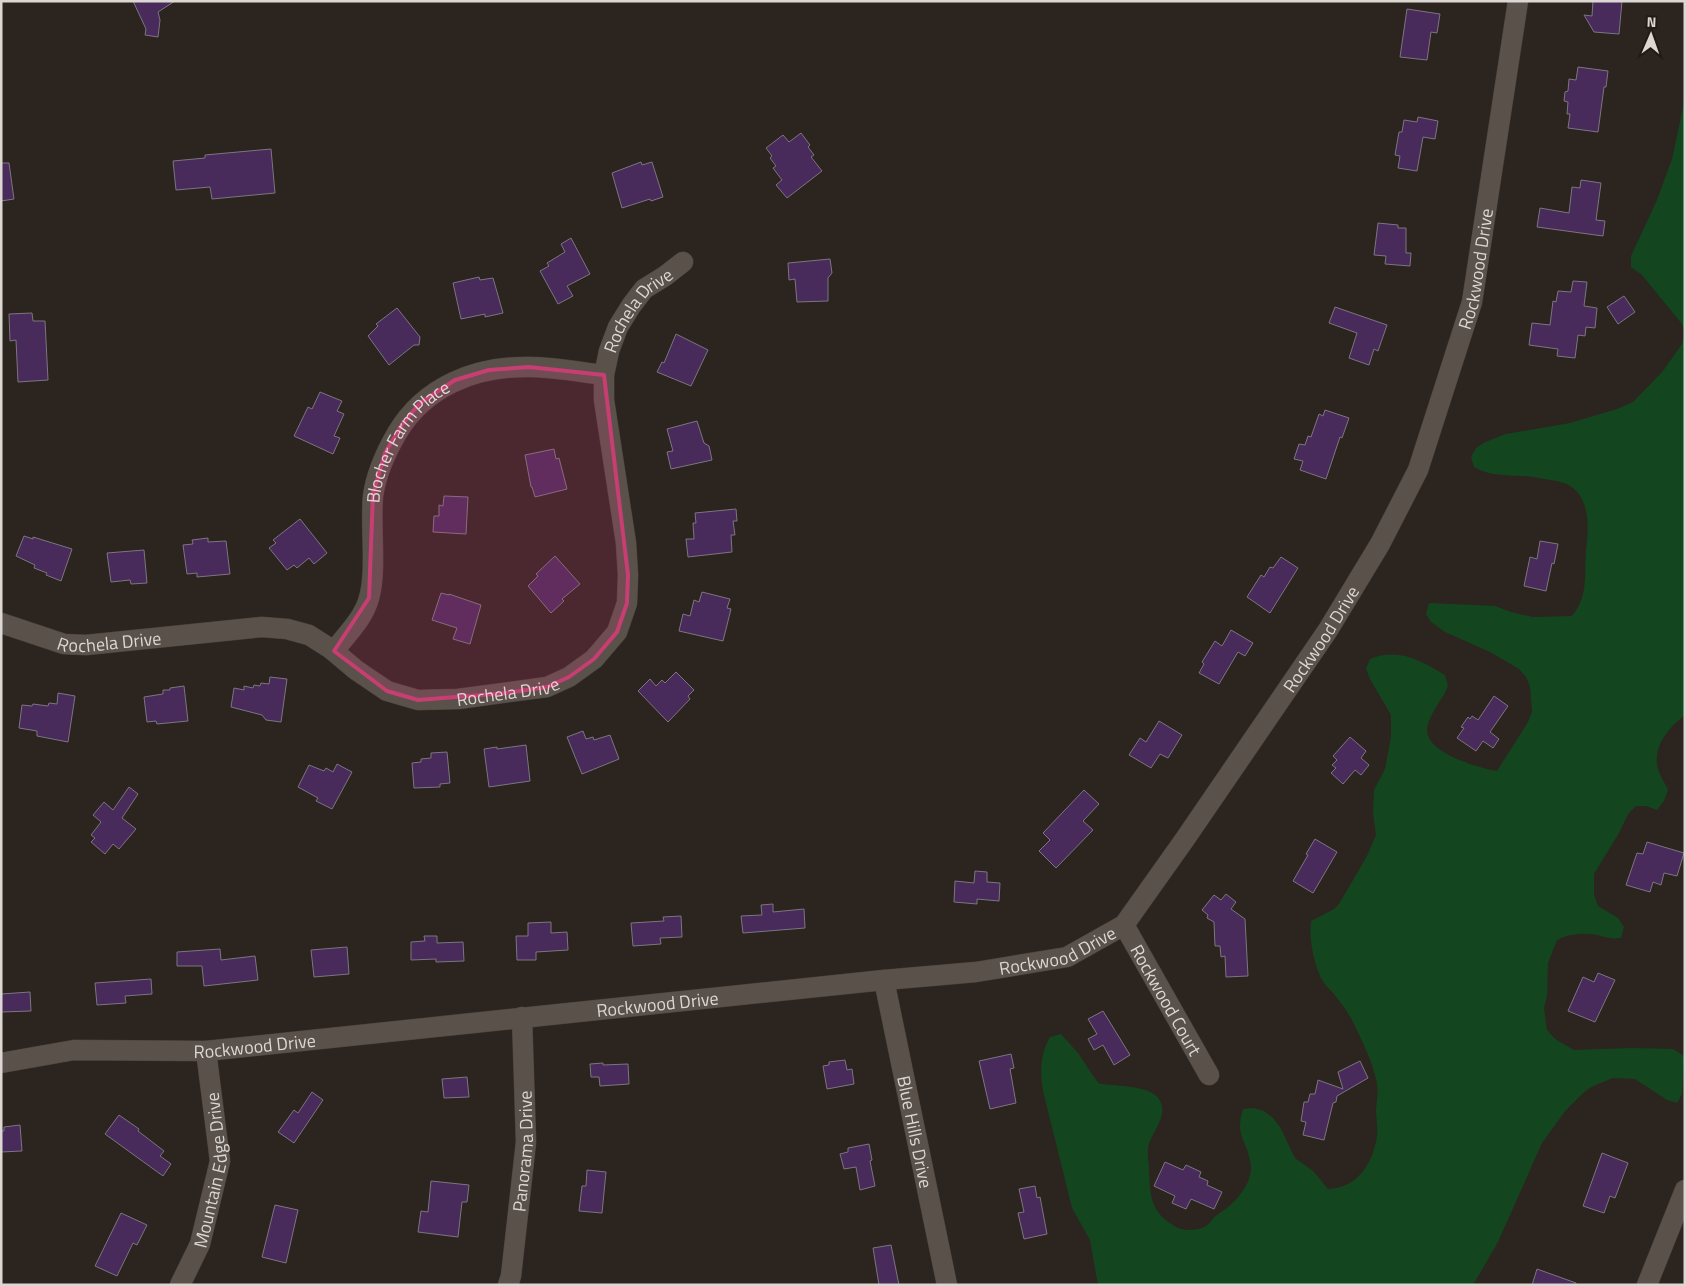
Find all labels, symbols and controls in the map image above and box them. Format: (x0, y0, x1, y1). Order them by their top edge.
north arrow (1626, 10, 1676, 60)
text: N (1646, 11, 1657, 32)
street label: Rockwood Drive (1451, 206, 1500, 333)
street label: Rochela Drive (596, 261, 678, 356)
street label: Blocher Farm Place (359, 373, 454, 504)
street label: Rockwood Drive (1276, 580, 1365, 698)
street label: Rochela Drive (54, 624, 162, 658)
street label: Rochela Drive (455, 670, 564, 713)
street label: Rockwood Drive (997, 919, 1121, 981)
street label: Rockwood Court (1124, 939, 1209, 1061)
street label: Rockwood Drive (595, 984, 720, 1024)
street label: Rockwood Drive (193, 1026, 317, 1065)
street label: Blue Hills Drive (891, 1073, 940, 1190)
street label: Panorama Drive (505, 1090, 540, 1213)
street label: Mountain Edge Drive (186, 1091, 234, 1251)

